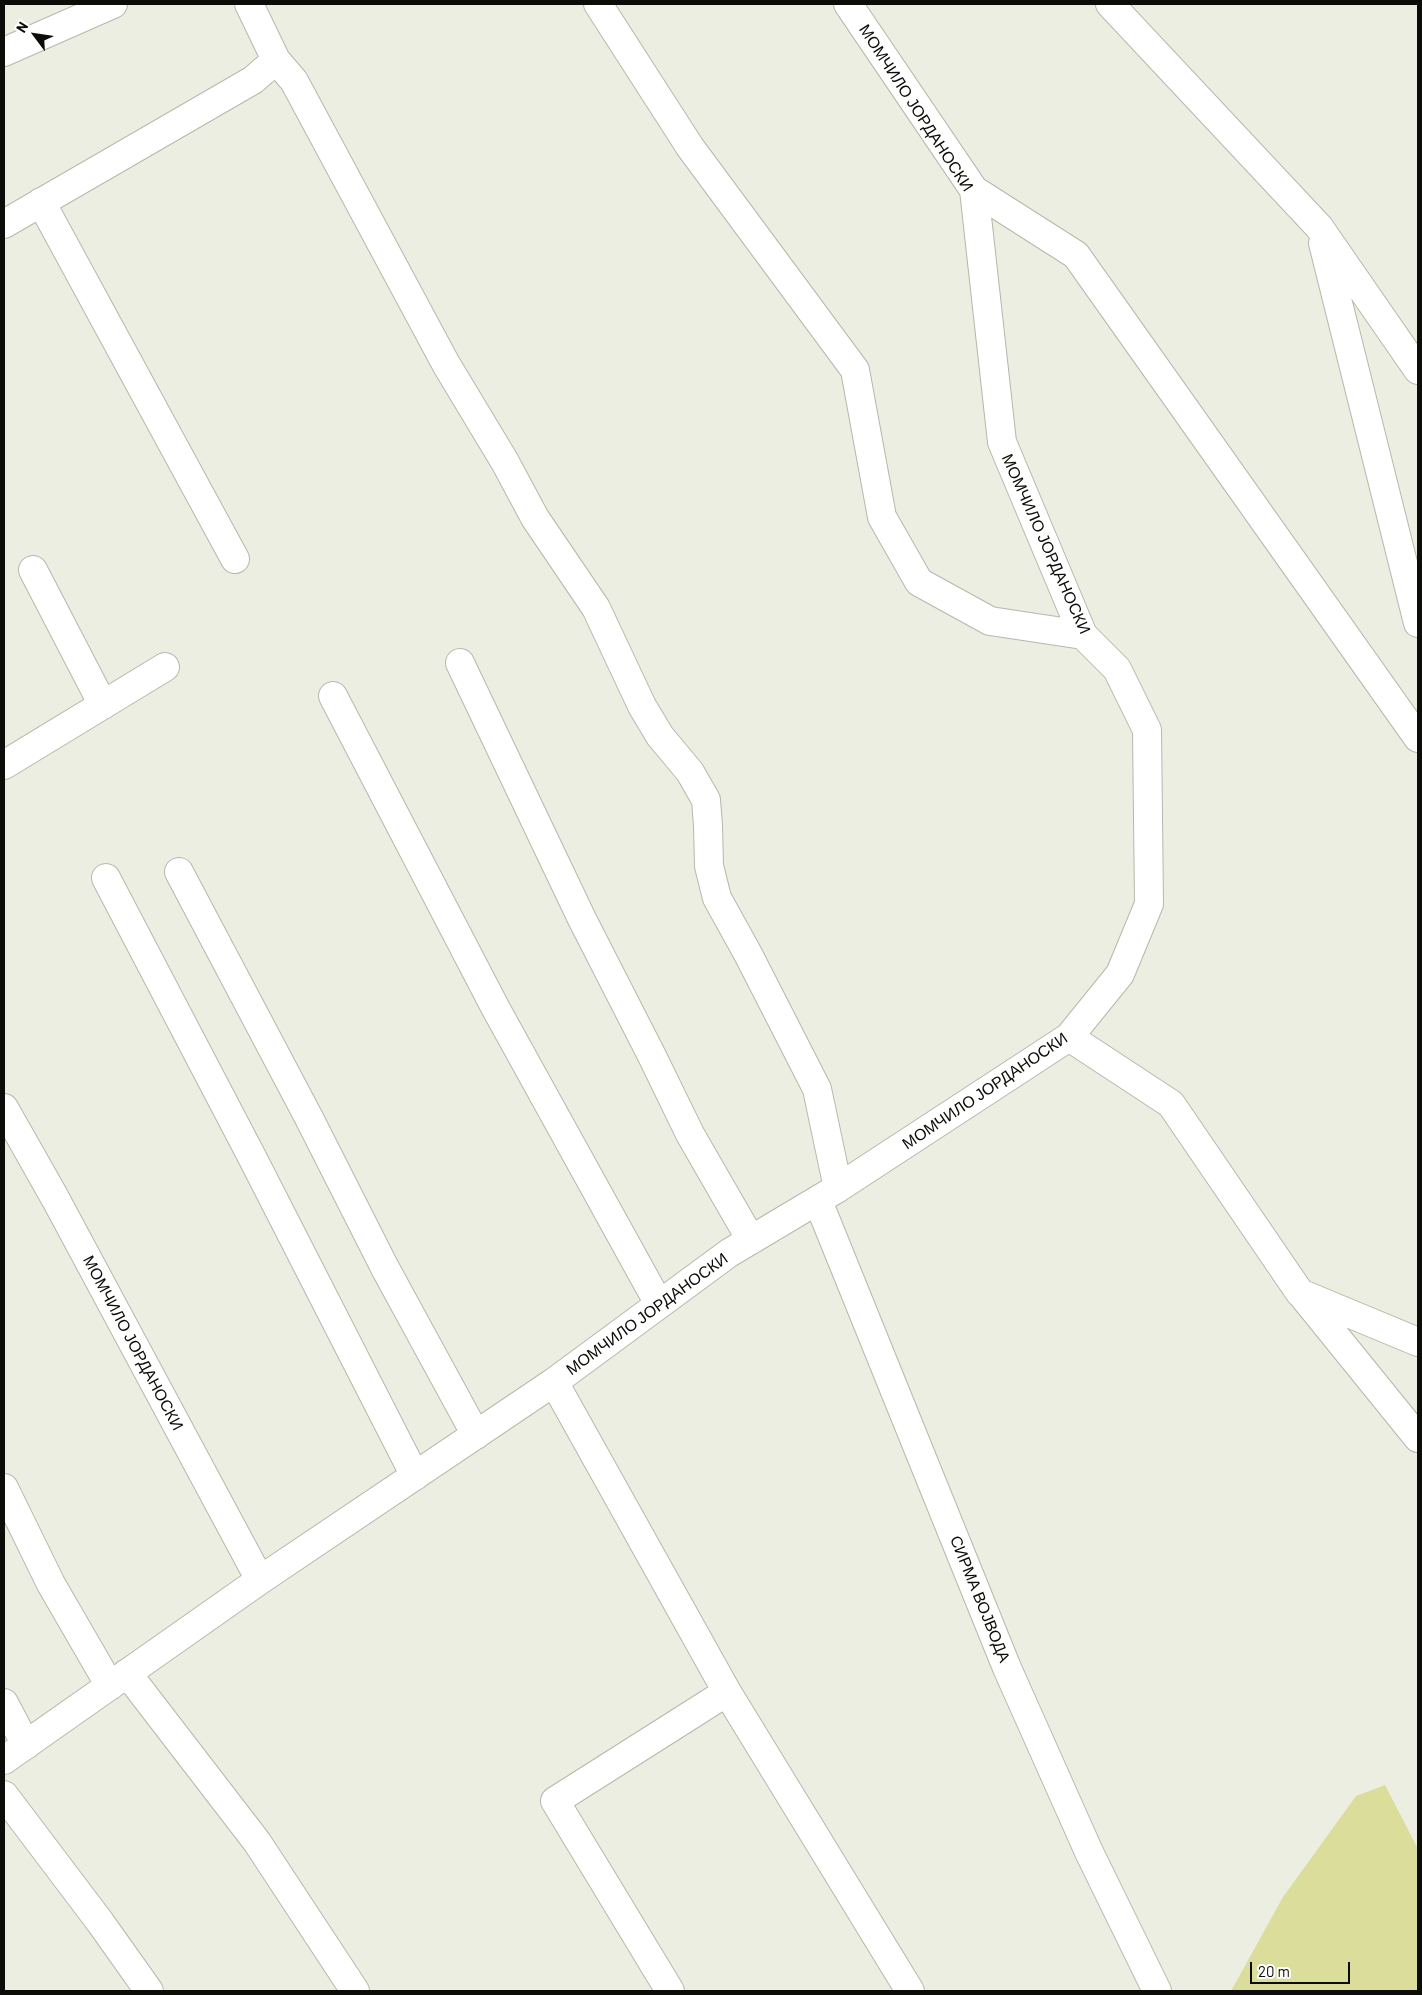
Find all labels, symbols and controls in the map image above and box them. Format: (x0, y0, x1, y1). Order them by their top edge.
north arrow (10, 10, 60, 60)
text: N (12, 19, 31, 35)
street label: МОМЧИЛО ЈОРДАНОСКИ (855, 21, 977, 195)
street label: МОМЧИЛО ЈОРДАНОСКИ (998, 451, 1094, 637)
street label: МОМЧИЛО ЈОРДАНОСКИ (899, 1028, 1071, 1154)
street label: МОМЧИЛО ЈОРДАНОСКИ (562, 1249, 732, 1379)
street label: МОМЧИЛО ЈОРДАНОСКИ (79, 1252, 187, 1434)
street label: СИРМА ВОЈВОДА (946, 1533, 1014, 1665)
scale bar (1252, 1952, 1352, 1984)
text: 20 m (1258, 1962, 1290, 1980)

